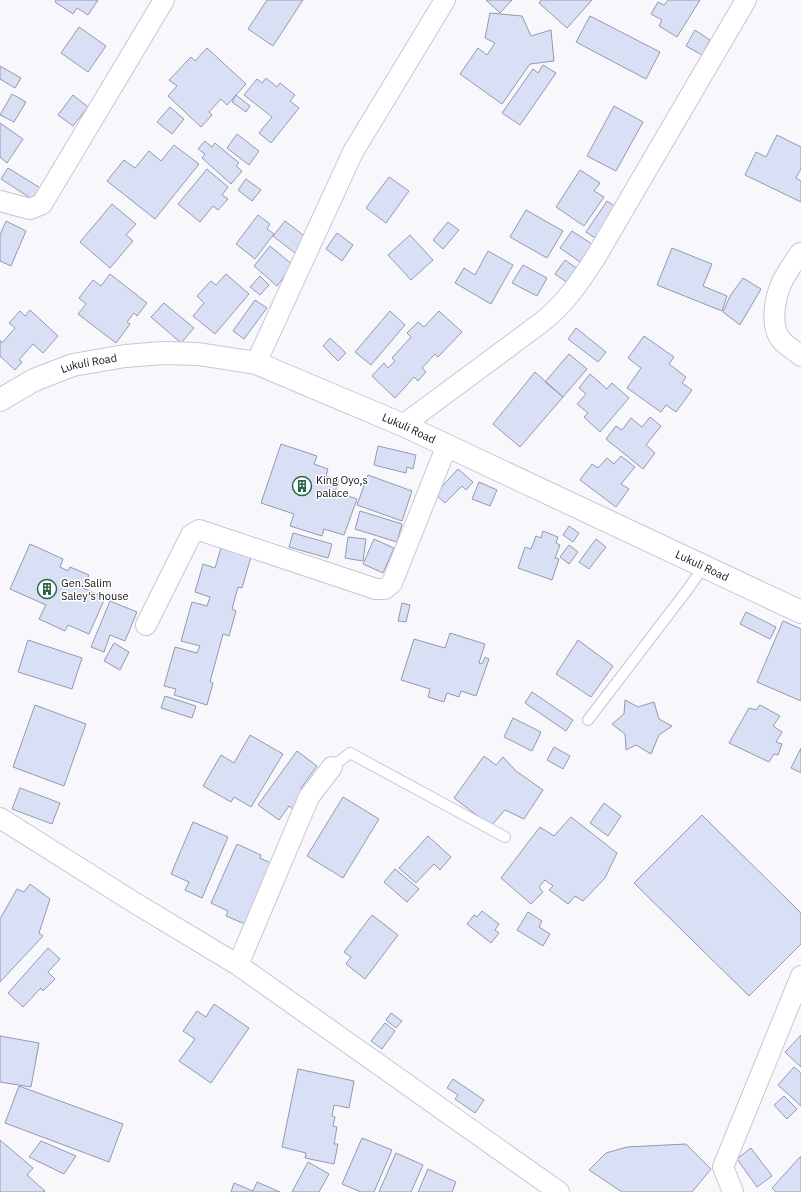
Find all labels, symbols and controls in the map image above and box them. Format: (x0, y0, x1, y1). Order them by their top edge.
street label: Lukuli Road (58, 351, 118, 376)
street label: Lukuli Road (380, 410, 438, 446)
place label: King Oyo,s palace (316, 473, 368, 500)
building icon: King Oyo,s palace (291, 475, 313, 497)
street label: Lukuli Road (673, 547, 731, 584)
place label: Gen.Salim Saley's house (61, 576, 129, 603)
building icon: Gen.Salim Saley's house (36, 578, 58, 600)

